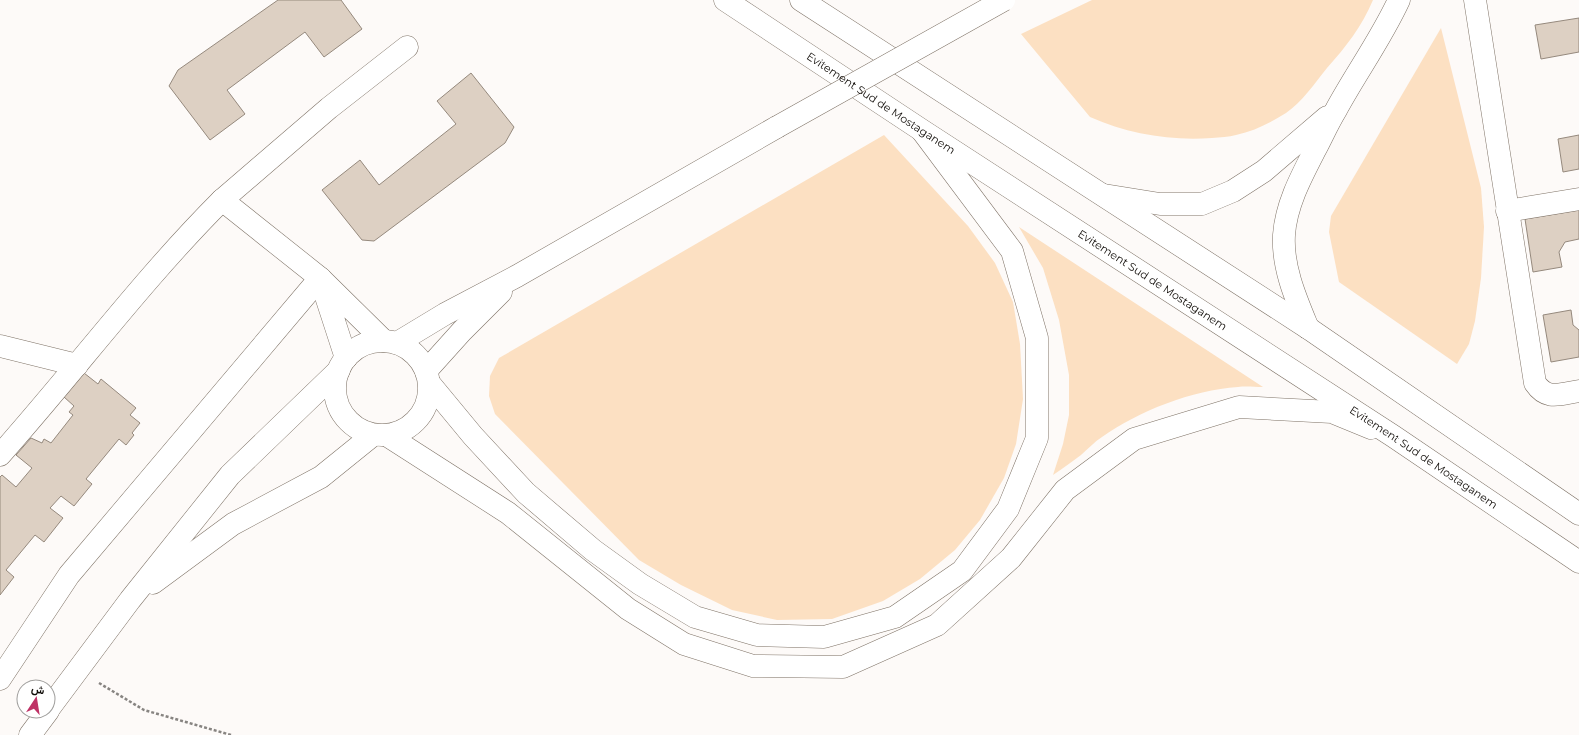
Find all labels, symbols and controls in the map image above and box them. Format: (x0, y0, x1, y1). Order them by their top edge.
street label: Evitement Sud de Mostaganem (804, 49, 958, 157)
street label: Evitement Sud de Mostaganem (1075, 226, 1230, 333)
street label: Evitement Sud de Mostaganem (1347, 403, 1500, 512)
north arrow (16, 679, 56, 719)
text: ش (30, 681, 46, 697)

